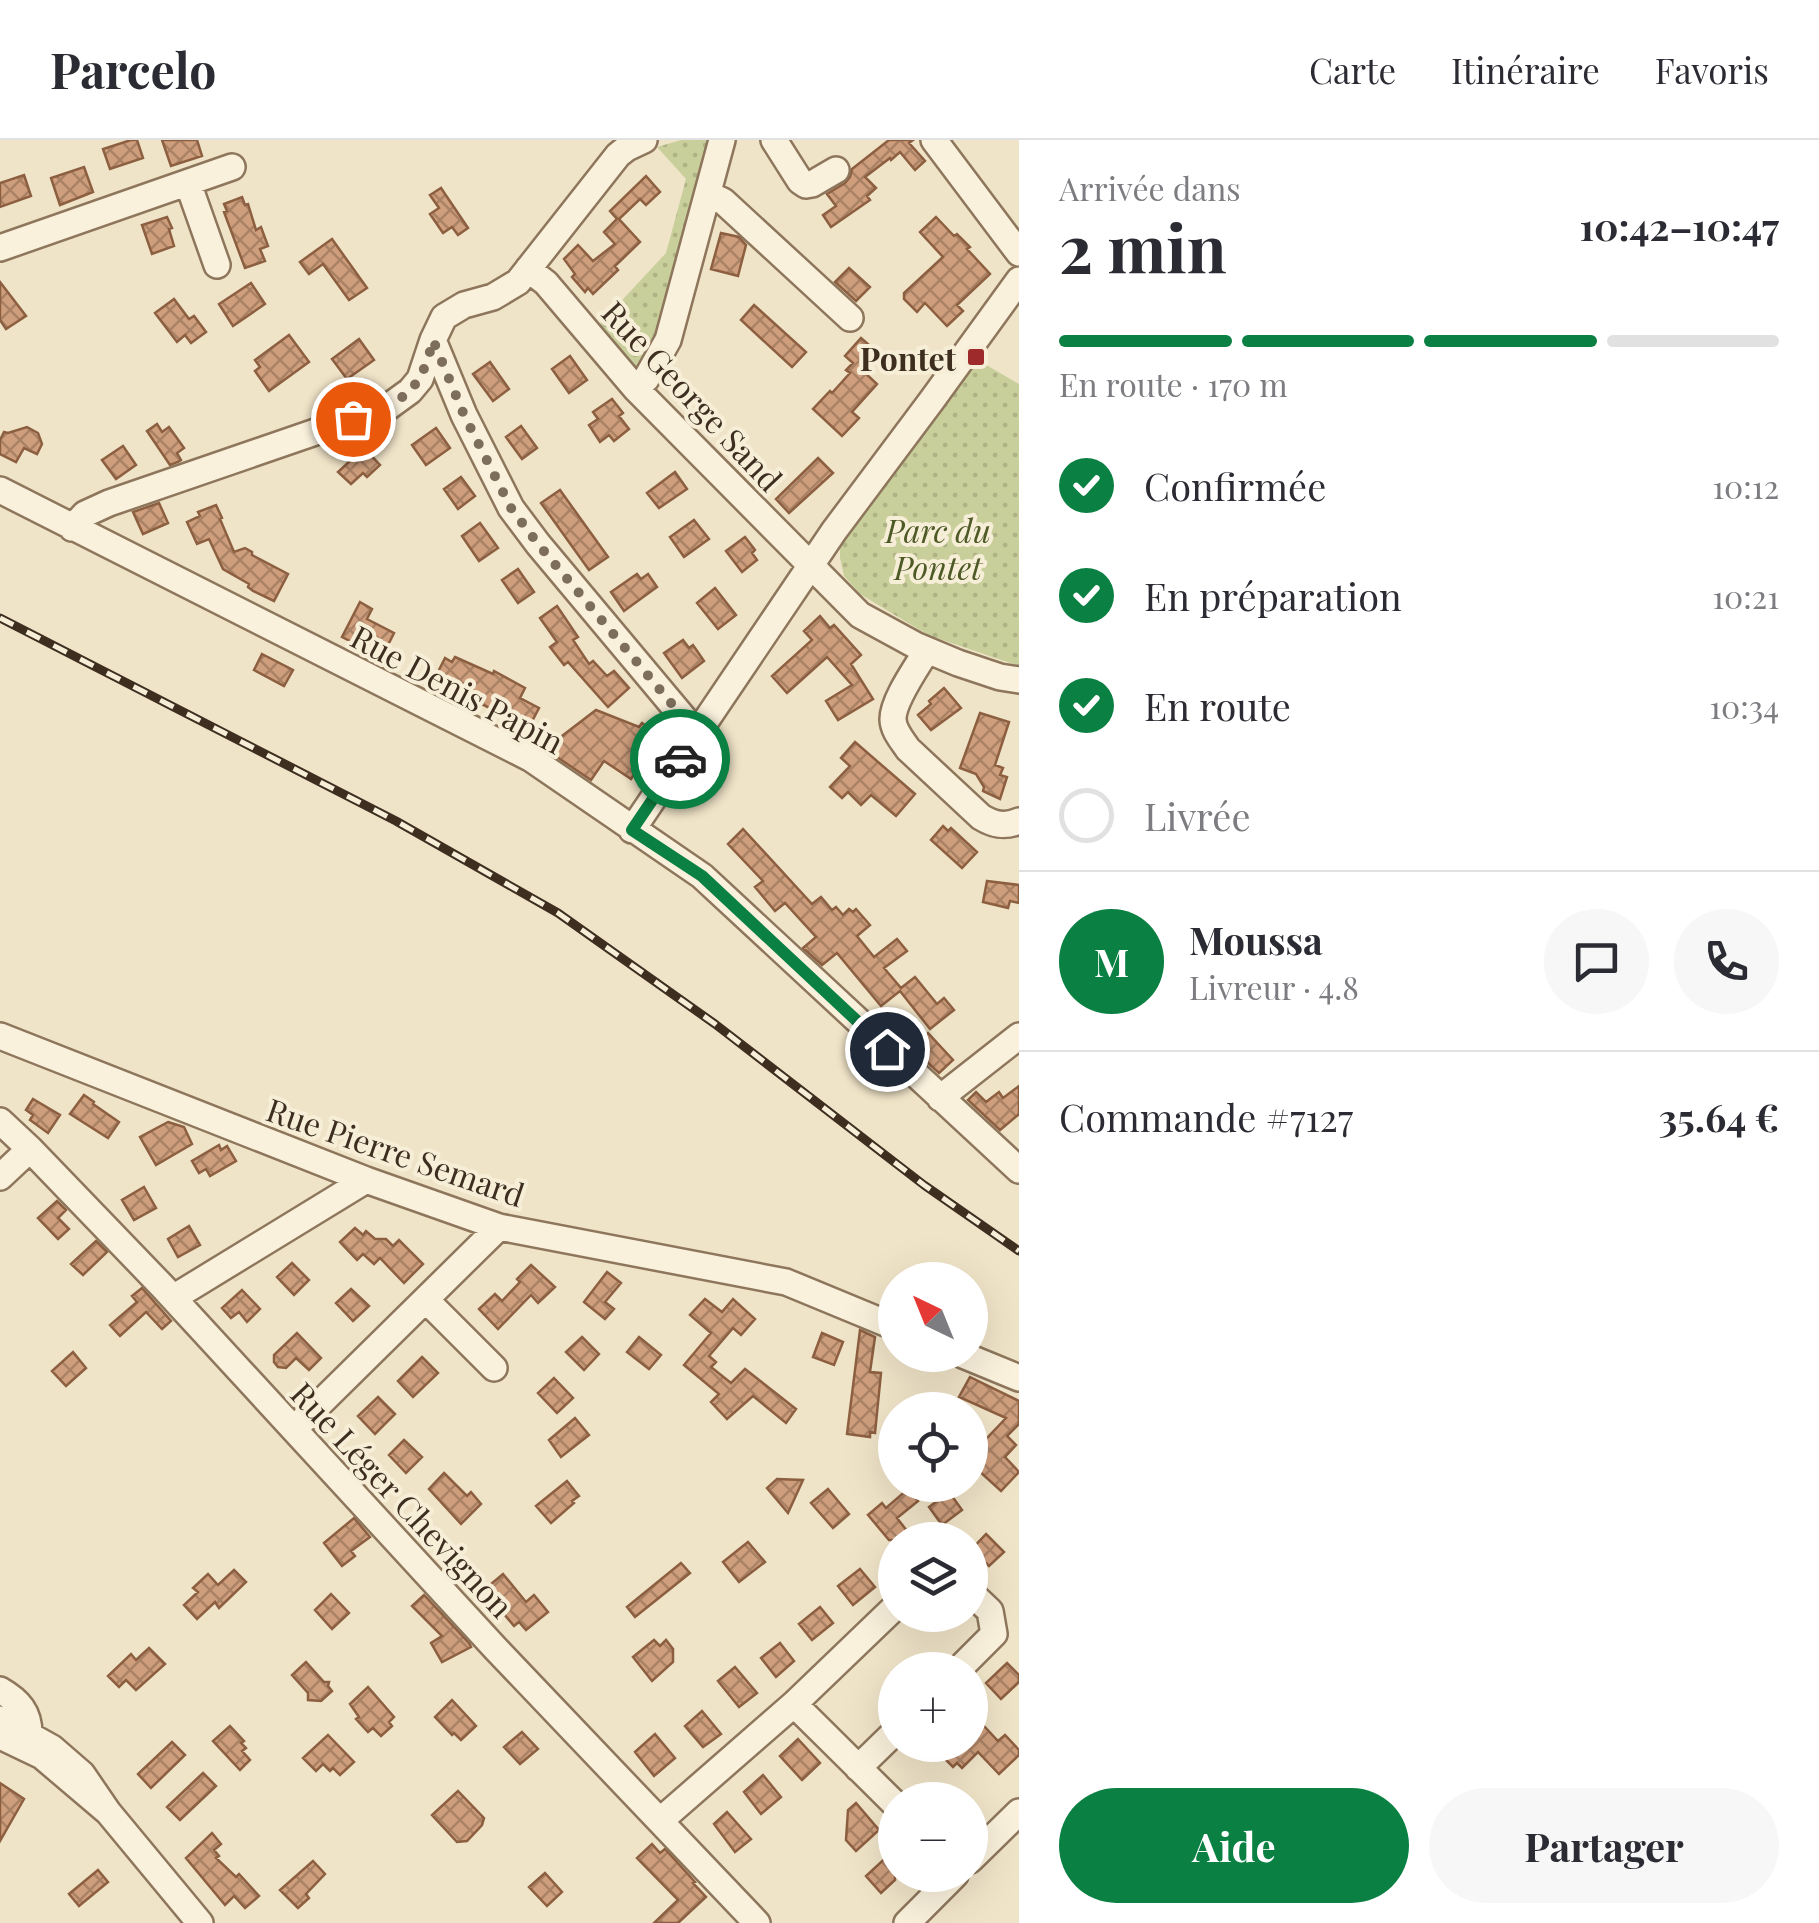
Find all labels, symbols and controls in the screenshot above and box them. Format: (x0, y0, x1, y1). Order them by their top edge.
text: Parcelo (50, 37, 216, 101)
text: Carte (1309, 46, 1396, 93)
text: Itinéraire (1451, 46, 1600, 93)
text: Favoris (1655, 46, 1769, 93)
text: Arrivée dans (1059, 166, 1241, 209)
text: 10:42–10:47 (1579, 200, 1779, 251)
text: 2 min (1059, 203, 1227, 289)
street label: Rue George Sand (594, 291, 792, 499)
place label: Pontet (860, 336, 957, 379)
marker: Pontet (965, 346, 987, 368)
text: En route · 170 m (1059, 362, 1288, 405)
pin (311, 377, 396, 462)
icon: bag (326, 392, 381, 447)
icon: check (1059, 458, 1114, 513)
text: Confirmée (1144, 460, 1326, 511)
text: 10:12 (1712, 464, 1779, 507)
park label: Parc du Pontet (883, 508, 991, 588)
icon: check (1059, 568, 1114, 623)
text: En préparation (1144, 570, 1402, 621)
text: 10:21 (1712, 574, 1779, 617)
street label: Rue Denis Papin (344, 614, 572, 762)
icon: check (1059, 678, 1114, 733)
text: En route (1144, 680, 1291, 731)
text: 10:34 (1709, 684, 1779, 727)
courier (630, 709, 730, 809)
icon: car (653, 732, 708, 787)
text: Livrée (1144, 790, 1251, 841)
button: chat (1544, 909, 1649, 1014)
button: phone (1674, 909, 1779, 1014)
text: Moussa (1189, 914, 1323, 965)
text: M (1094, 936, 1129, 987)
text: Livreur · 4.8 (1189, 965, 1359, 1008)
pin (845, 1007, 930, 1092)
icon: home (860, 1022, 915, 1077)
street label: Rue Pierre Semard (261, 1087, 531, 1215)
text: Commande #7127 (1059, 1091, 1353, 1142)
text: 35.64 € (1659, 1091, 1779, 1142)
north arrow (878, 1262, 988, 1372)
map controls (878, 1262, 988, 1892)
street label: Rue Léger Chevignon (282, 1372, 524, 1626)
button: locate (878, 1392, 988, 1502)
button: layers (878, 1522, 988, 1632)
button: + (878, 1652, 988, 1762)
button: − (878, 1782, 988, 1892)
button: Aide (1059, 1788, 1409, 1903)
button: Partager (1429, 1788, 1779, 1903)

